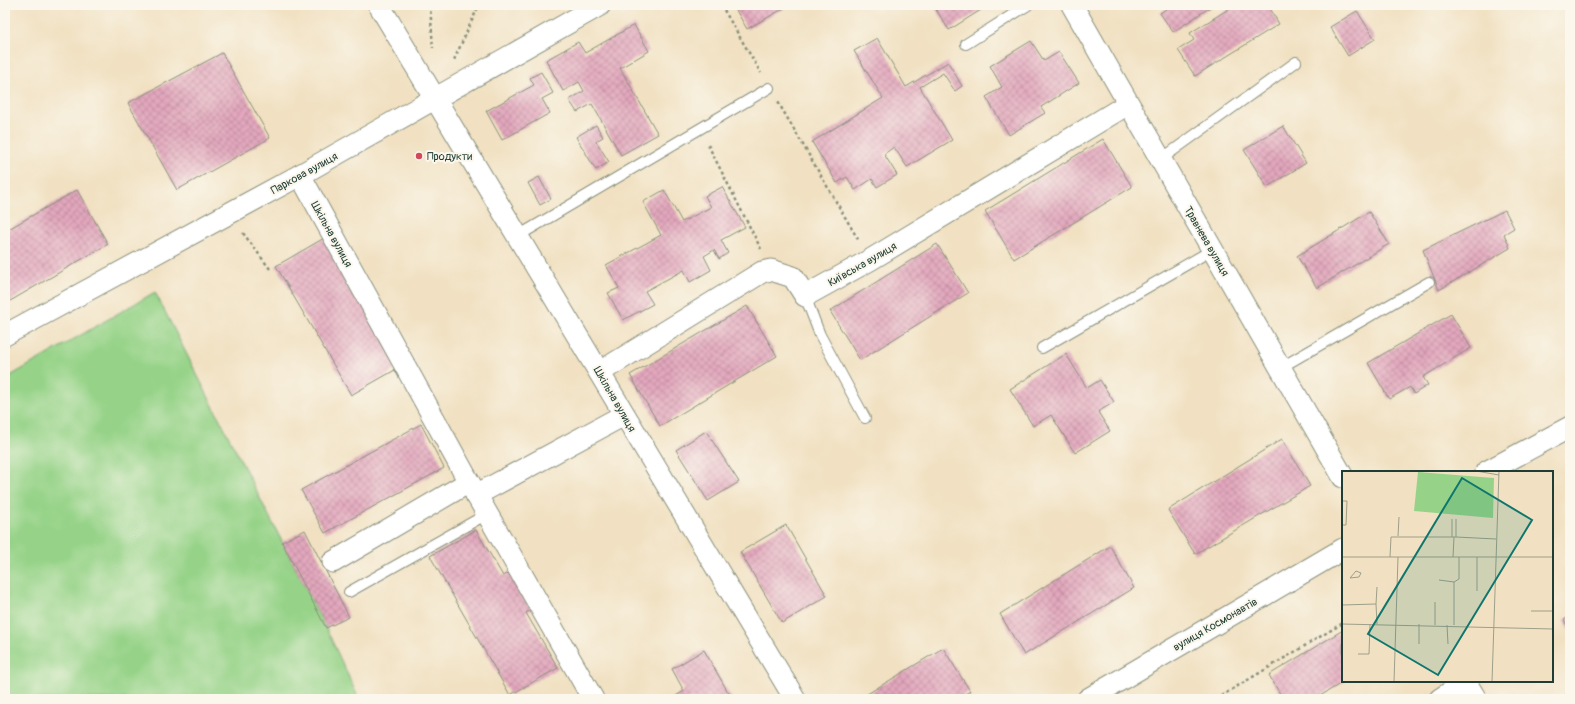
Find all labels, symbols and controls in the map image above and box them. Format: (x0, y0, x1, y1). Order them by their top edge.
street label: Паркова вулиця (269, 150, 340, 197)
place label: Продукти (427, 150, 472, 163)
marker: Продукти (414, 151, 424, 161)
street label: Шкільна вулиця (308, 199, 355, 269)
street label: Травнева вулиця (1181, 204, 1232, 278)
street label: Київська вулиця (826, 240, 899, 289)
street label: Шкільна вулиця (591, 364, 639, 434)
inset map (1342, 471, 1553, 682)
street label: вулиця Космонавтів (1171, 595, 1260, 654)

